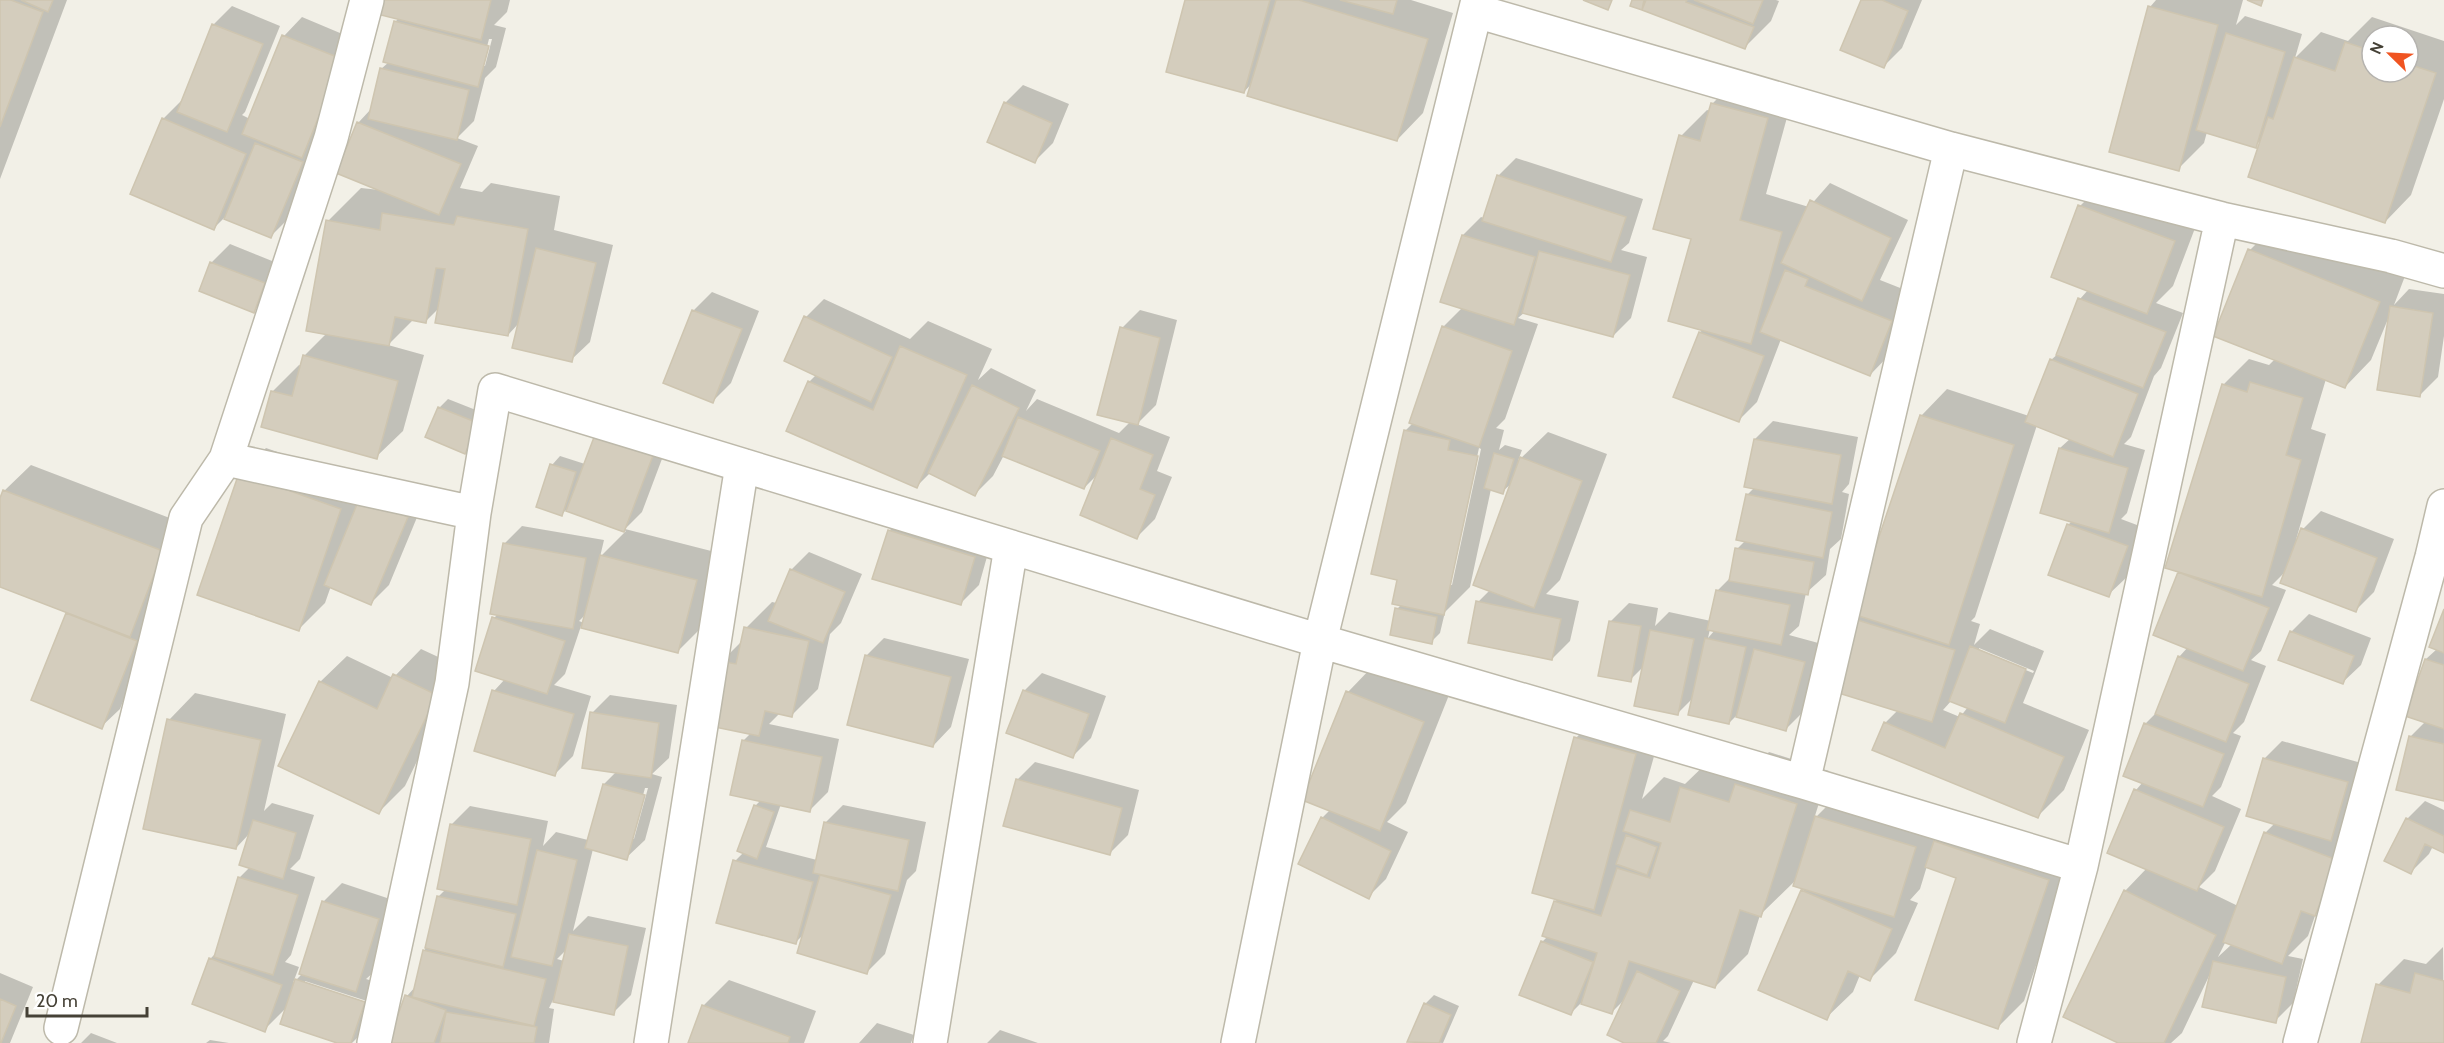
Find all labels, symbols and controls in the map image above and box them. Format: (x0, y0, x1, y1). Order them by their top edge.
north arrow (2360, 24, 2420, 84)
text: N (2366, 39, 2388, 57)
scale bar (27, 980, 147, 1018)
text: 20 m (36, 990, 78, 1012)

